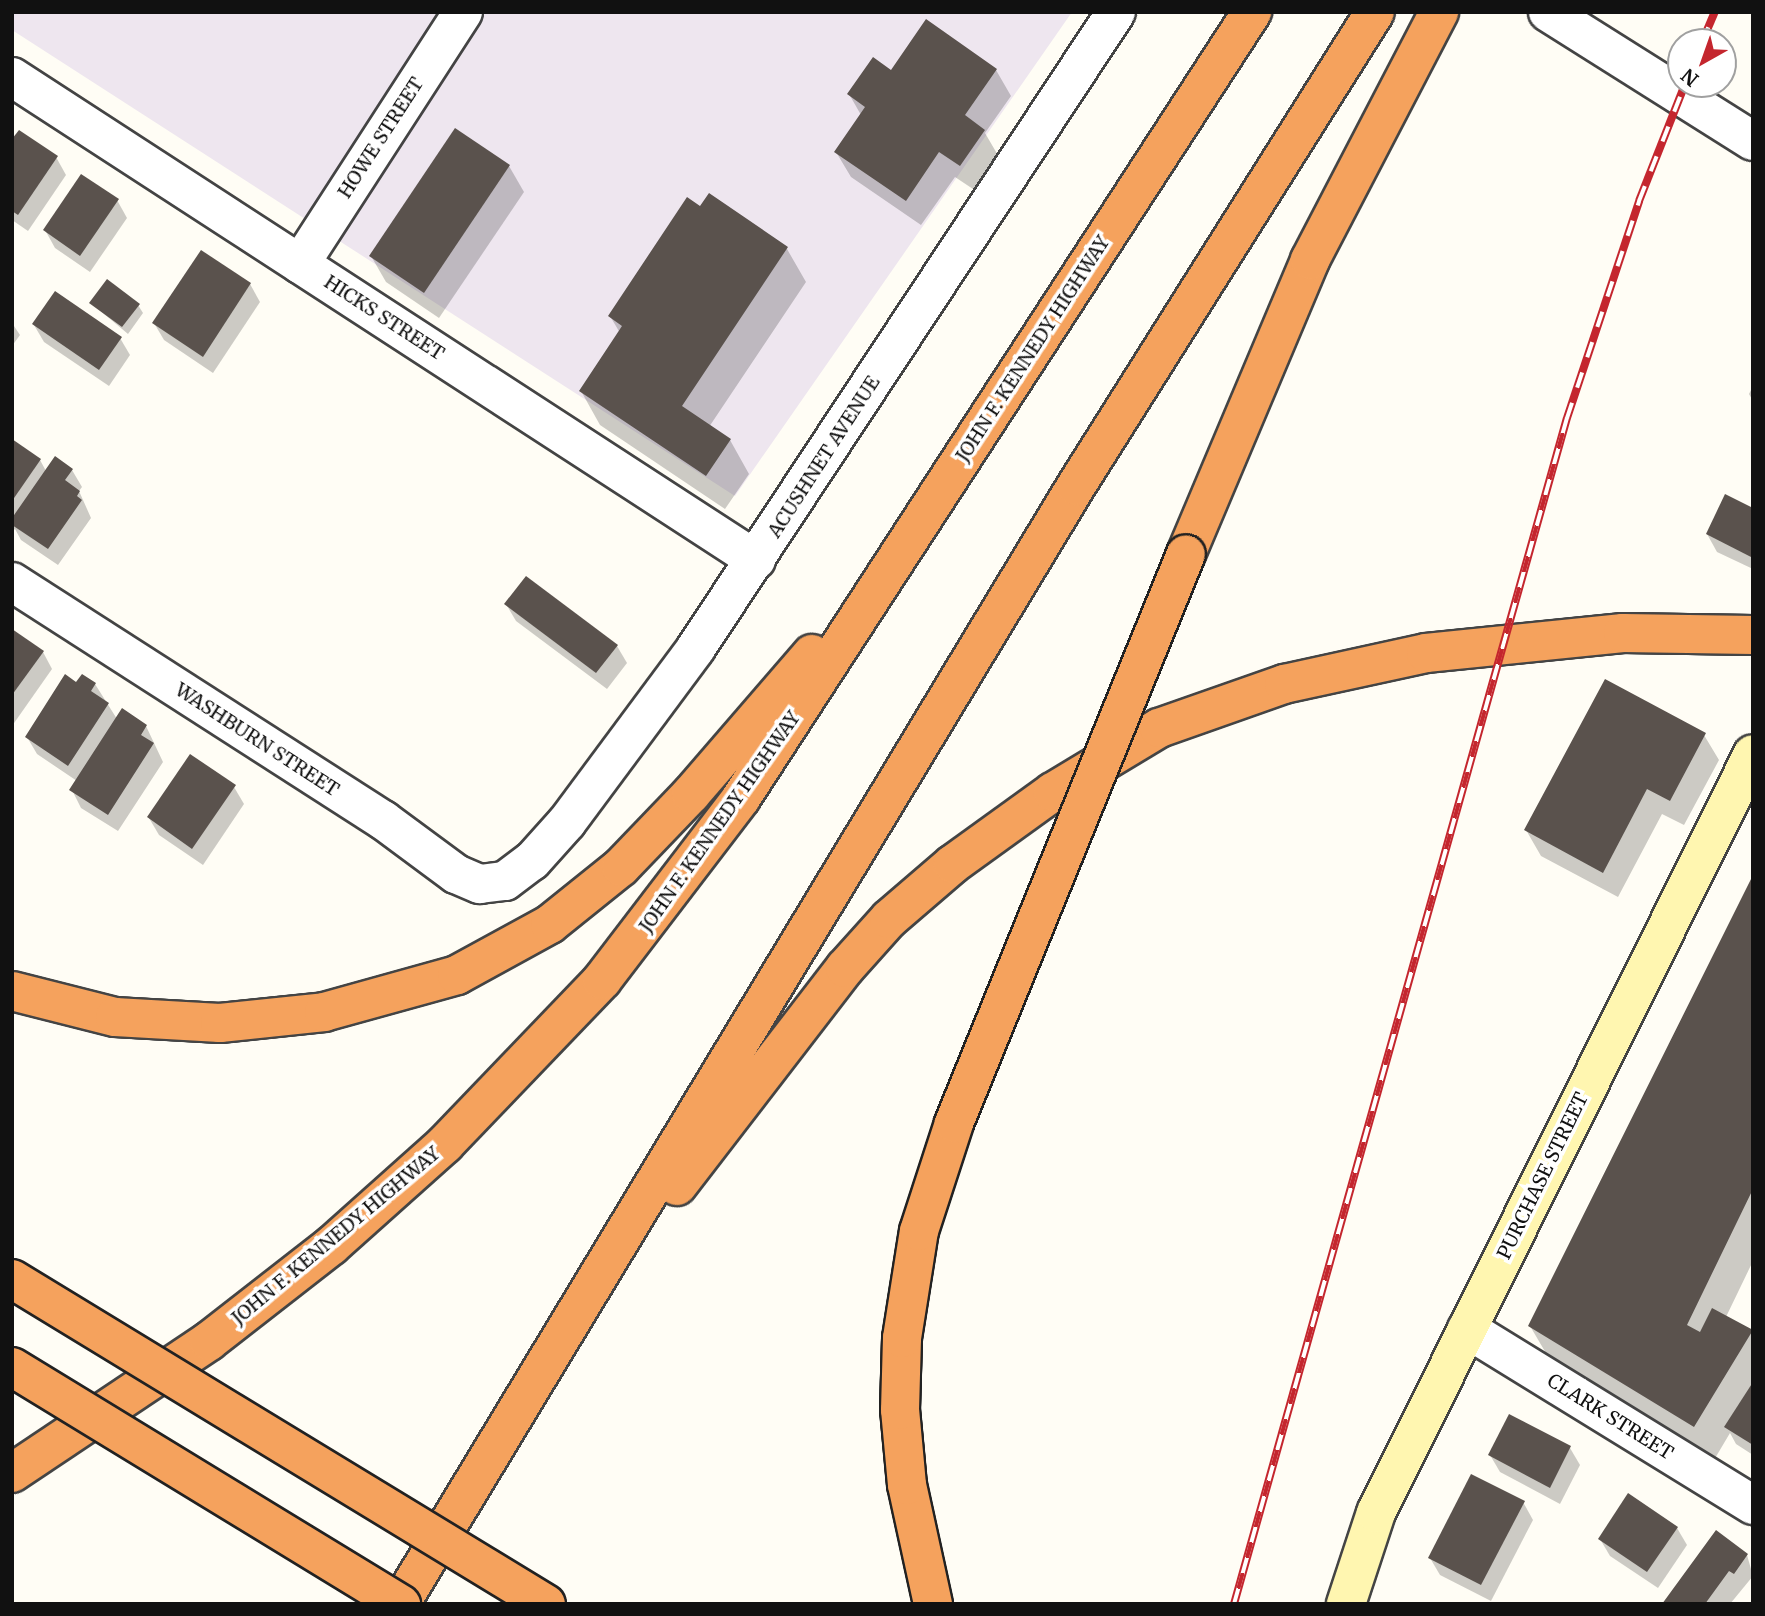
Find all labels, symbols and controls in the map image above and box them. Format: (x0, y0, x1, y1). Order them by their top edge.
north arrow (1667, 28, 1737, 98)
text: N (1676, 64, 1703, 92)
street label: HOWE STREET (334, 73, 428, 203)
street label: JOHN F. KENNEDY HIGHWAY (951, 232, 1115, 466)
street label: HICKS STREET (320, 271, 448, 365)
street label: ACUSHNET AVENUE (763, 372, 885, 542)
street label: WASHBURN STREET (171, 678, 343, 802)
street label: JOHN F. KENNEDY HIGHWAY (635, 707, 805, 937)
street label: PURCHASE STREET (1493, 1089, 1593, 1263)
street label: JOHN F. KENNEDY HIGHWAY (227, 1142, 445, 1330)
street label: CLARK STREET (1543, 1369, 1677, 1465)

